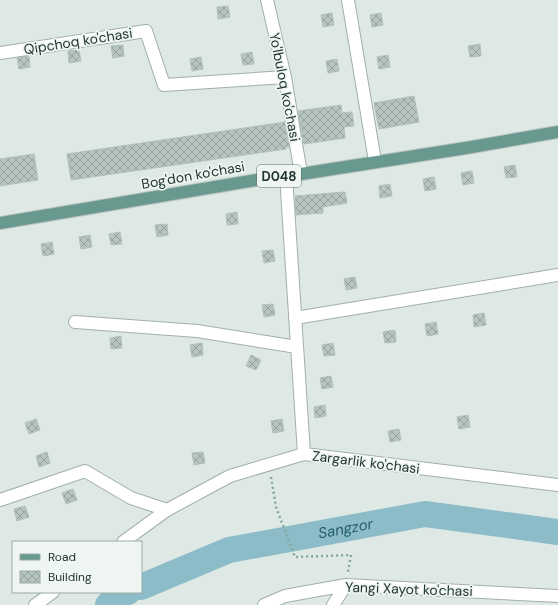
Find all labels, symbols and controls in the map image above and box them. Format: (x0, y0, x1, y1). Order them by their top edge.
street label: Qipchoq ko'chasi (22, 24, 134, 58)
street label: Yo'lbuloq ko'chasi (266, 31, 304, 143)
street label: Bog'don ko'chasi (140, 157, 246, 193)
road number: D048 (257, 165, 301, 187)
street label: Zargarlik ko'chasi (311, 446, 421, 478)
water label: Sangzor (317, 514, 375, 543)
legend (12, 541, 142, 593)
text: Road (48, 549, 76, 565)
text: Building (48, 569, 92, 585)
street label: Yangi Xayot ko'chasi (345, 578, 473, 600)

